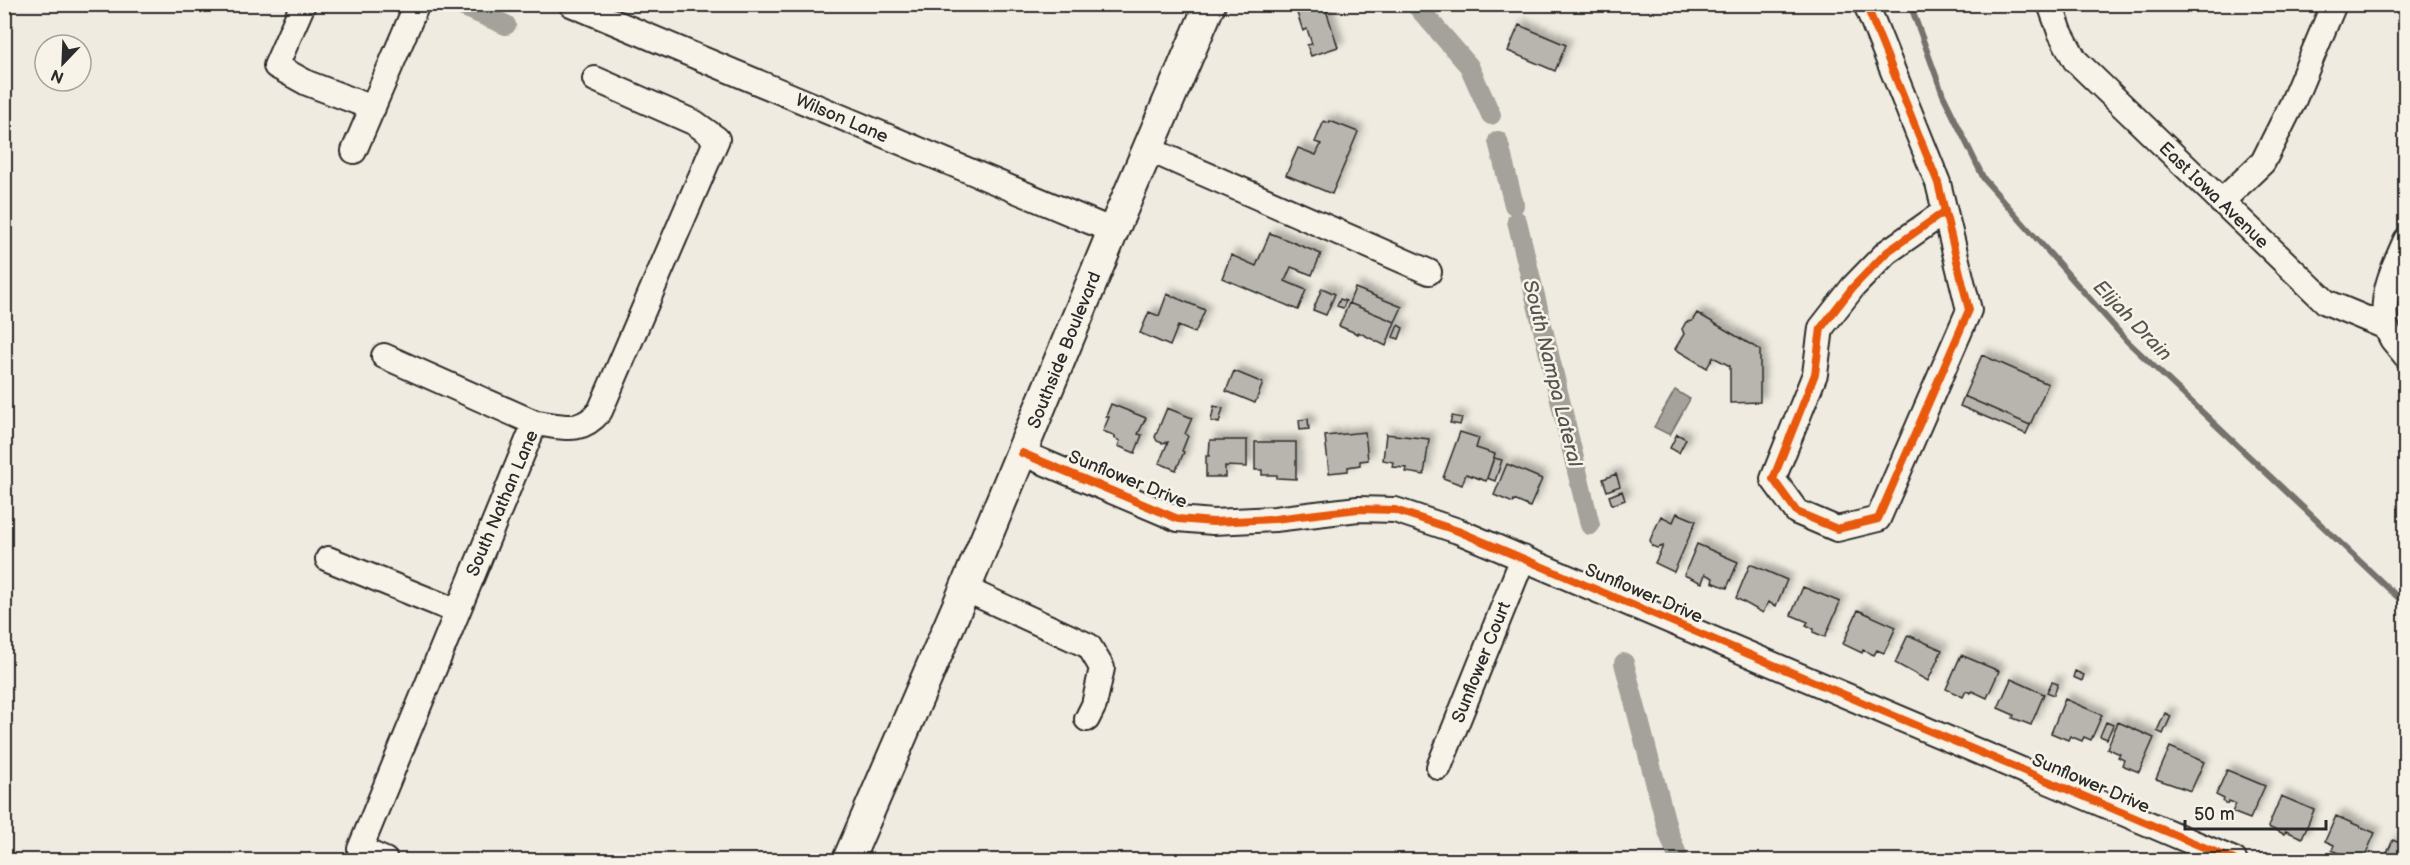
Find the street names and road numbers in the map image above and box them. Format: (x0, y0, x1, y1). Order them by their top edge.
street label: Wilson Lane (792, 90, 892, 148)
street label: East Iowa Avenue (2154, 138, 2273, 253)
street label: Southside Boulevard (1023, 269, 1106, 432)
street label: South Nathan Lane (462, 427, 543, 579)
street label: Sunflower Drive (1065, 446, 1190, 513)
street label: Sunflower Drive (1582, 559, 1706, 628)
street label: Sunflower Court (1448, 598, 1515, 726)
street label: Sunflower Drive (2029, 749, 2153, 818)

